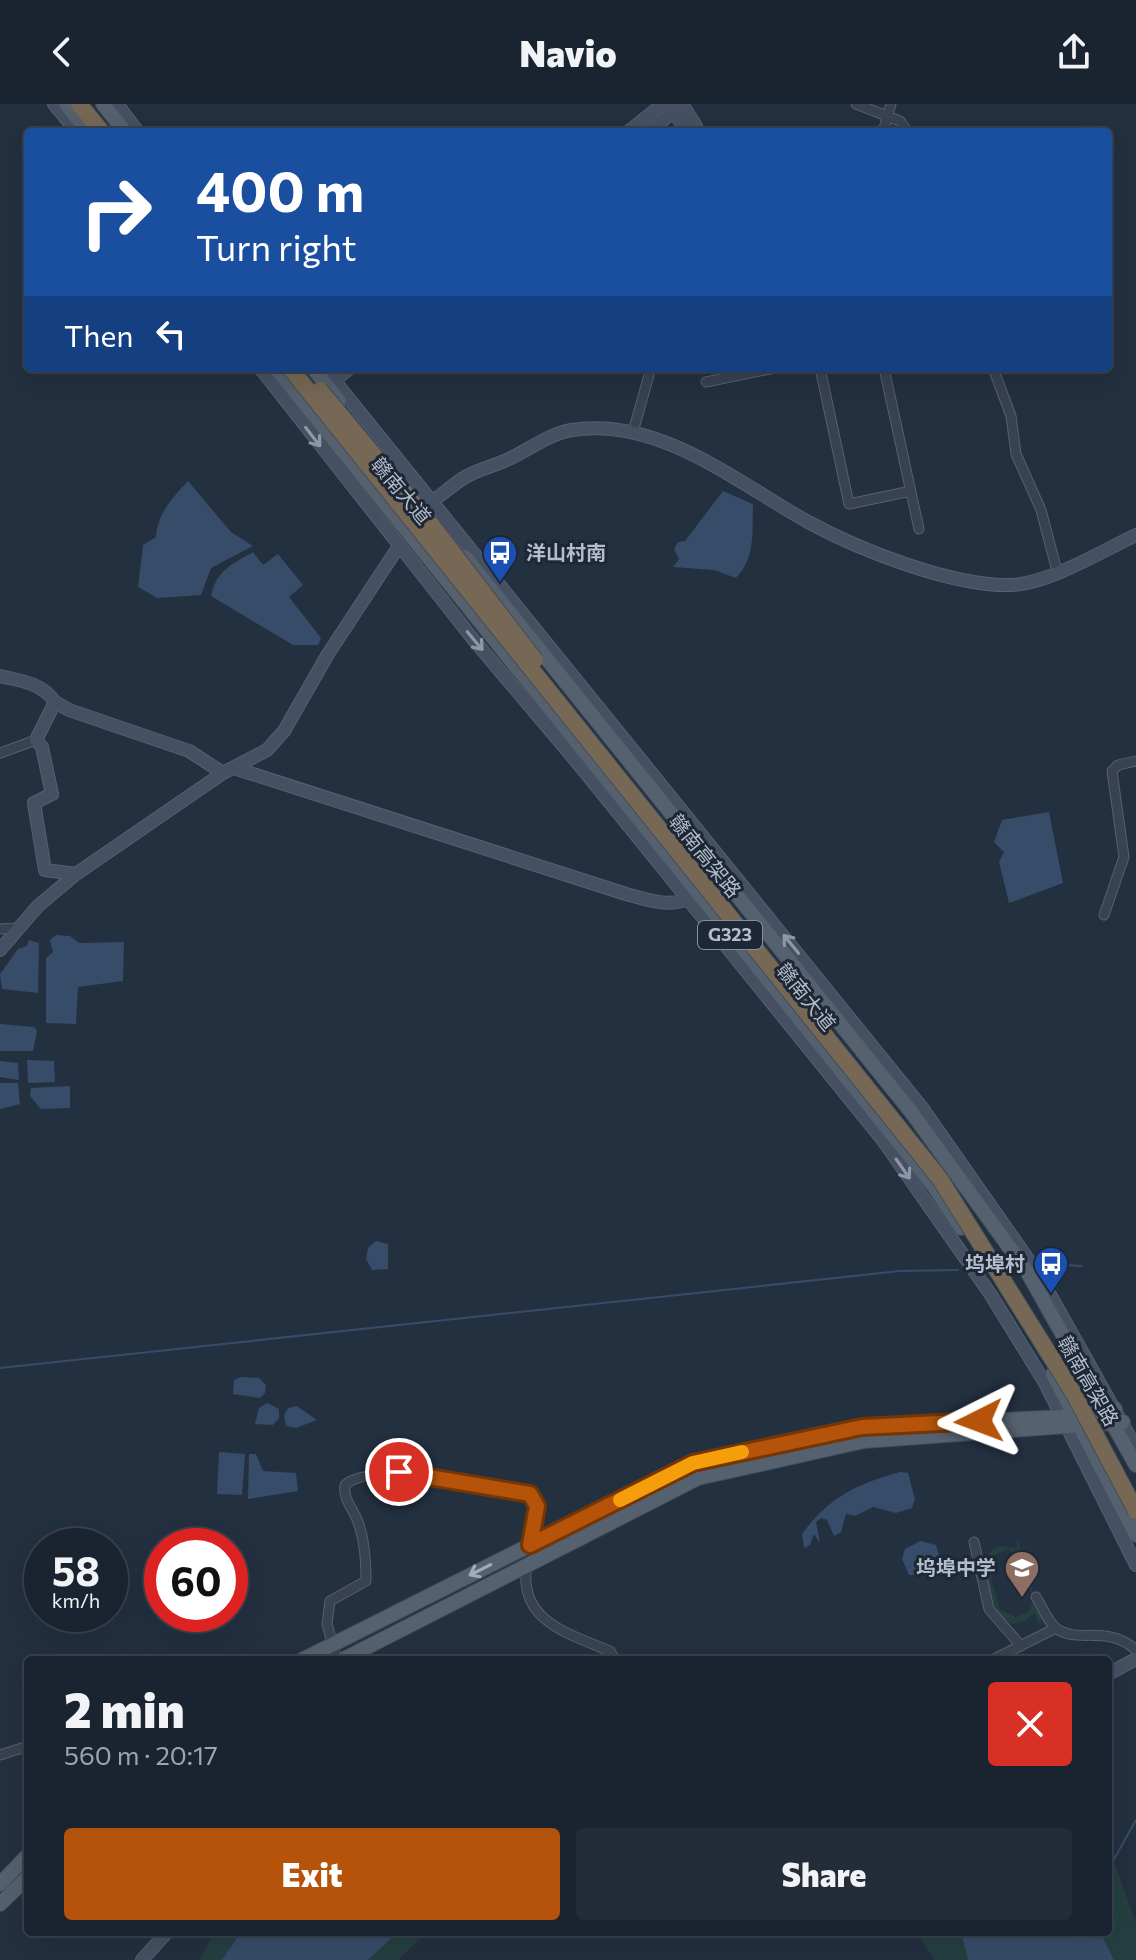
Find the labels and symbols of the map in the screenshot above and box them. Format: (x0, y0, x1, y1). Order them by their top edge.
one-way arrow (305, 426, 322, 447)
street label: 赣南大道 (367, 452, 437, 529)
bus stop icon: 洋山村南 (481, 534, 519, 584)
place label: 洋山村南 (526, 540, 606, 564)
one-way arrow (466, 630, 484, 651)
street label: 赣南高架路 (665, 809, 747, 902)
road number: G323 (698, 921, 762, 949)
one-way arrow (783, 934, 800, 955)
street label: 赣南大道 (772, 958, 841, 1035)
one-way arrow (895, 1158, 911, 1180)
bus stop icon: 坞埠村 (1032, 1245, 1070, 1295)
place label: 坞埠村 (965, 1251, 1025, 1275)
street label: 赣南高架路 (1053, 1331, 1124, 1430)
position arrow (937, 1379, 1021, 1463)
pin (365, 1438, 433, 1506)
speed limit sign: 60 (144, 1528, 248, 1632)
school or university icon: 坞埠中学 (1003, 1549, 1041, 1599)
place label: 坞埠中学 (916, 1555, 996, 1579)
one-way arrow (468, 1563, 492, 1579)

